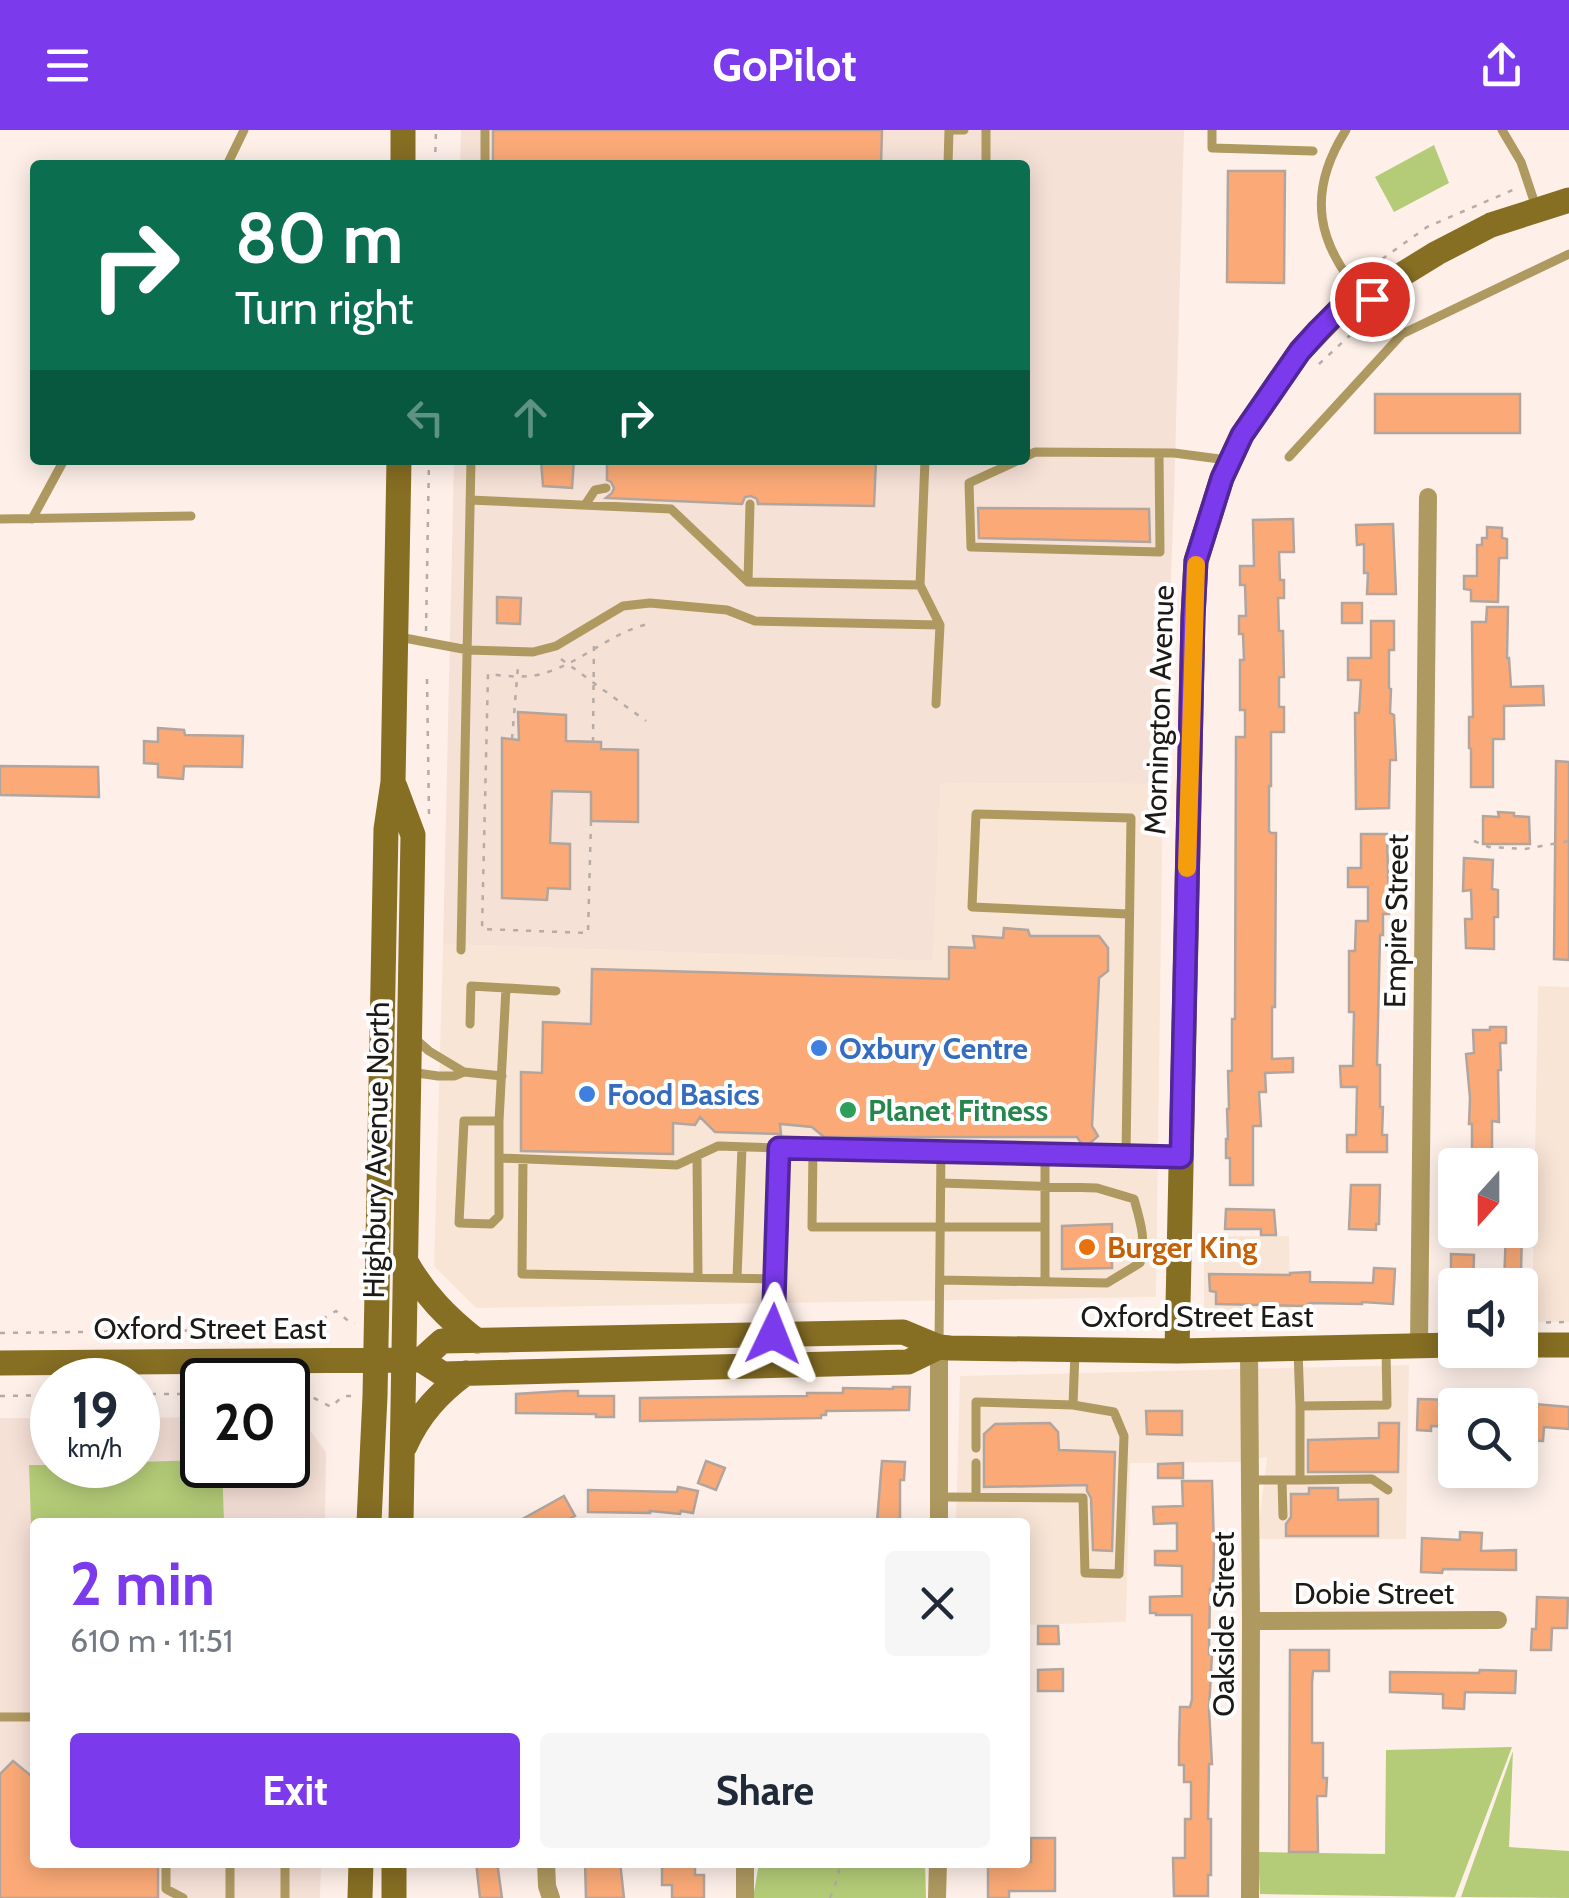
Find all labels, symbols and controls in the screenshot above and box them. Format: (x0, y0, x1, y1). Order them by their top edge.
icon: menu (40, 38, 95, 93)
text: GoPilot (712, 38, 857, 92)
icon: share (1474, 38, 1529, 93)
text: 80 m (235, 195, 403, 281)
icon: right (70, 200, 200, 330)
pin (1330, 257, 1415, 342)
icon: arrive (1345, 272, 1400, 327)
text: Turn right (235, 281, 414, 335)
icon: left (398, 390, 453, 445)
icon: ahead (503, 390, 558, 445)
icon: right (608, 390, 663, 445)
street label: Mornington Avenue (1136, 584, 1182, 836)
street label: Empire Street (1376, 834, 1416, 1008)
street label: Highbury Avenue North (355, 1001, 397, 1299)
place label: Oxbury Centre (839, 1030, 1028, 1067)
marker: Oxbury Centre (808, 1037, 830, 1059)
place label: Food Basics (607, 1076, 760, 1113)
marker: Food Basics (576, 1083, 598, 1105)
place label: Planet Fitness (868, 1092, 1048, 1129)
marker: Planet Fitness (837, 1099, 859, 1121)
north arrow (1438, 1148, 1538, 1248)
map controls (1438, 1148, 1538, 1488)
place label: Burger King (1107, 1229, 1257, 1266)
marker: Burger King (1076, 1236, 1098, 1258)
button: sound (1438, 1268, 1538, 1368)
position arrow (721, 1282, 825, 1386)
street label: Oxford Street East (1080, 1298, 1314, 1335)
street label: Oxford Street East (93, 1310, 327, 1347)
speed limit sign: 20 (180, 1358, 310, 1488)
text: 19 (72, 1380, 118, 1441)
button: search (1438, 1388, 1538, 1488)
text: km/h (68, 1433, 122, 1463)
street label: Oakside Street (1205, 1531, 1242, 1717)
text: 2 min (70, 1547, 215, 1620)
button: close (885, 1551, 990, 1656)
street label: Dobie Street (1294, 1575, 1454, 1612)
text: 610 m · 11:51 (70, 1621, 233, 1660)
button: Exit (70, 1733, 520, 1848)
button: Share (540, 1733, 990, 1848)

